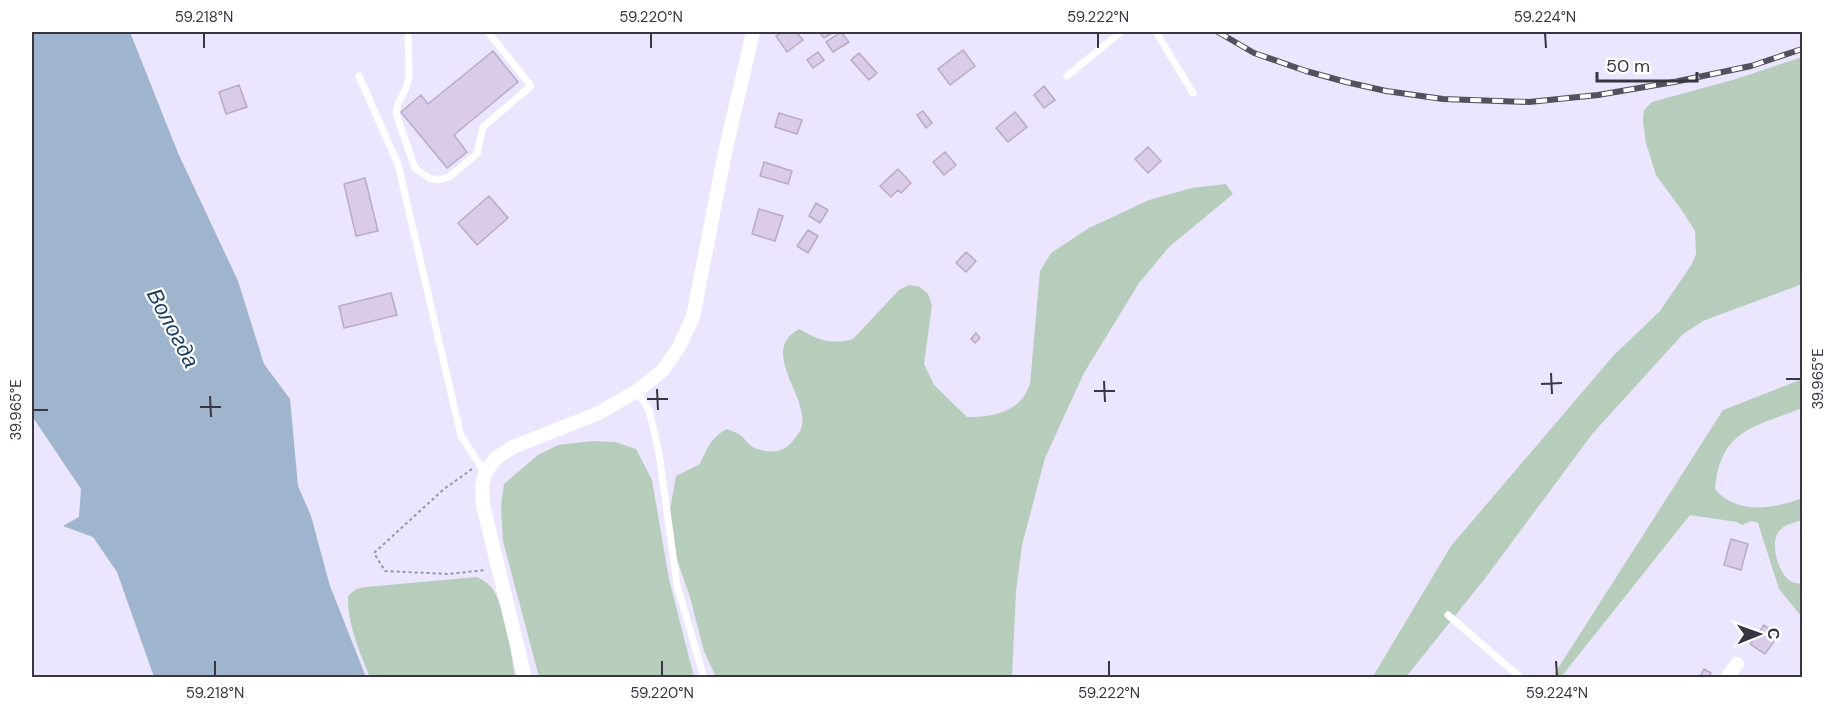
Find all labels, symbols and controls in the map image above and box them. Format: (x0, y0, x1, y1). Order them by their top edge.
text: 59.218°N (175, 7, 233, 27)
text: 59.220°N (619, 7, 683, 27)
text: 59.222°N (1067, 7, 1129, 27)
text: 59.224°N (1514, 7, 1576, 27)
scale bar (1597, 45, 1698, 83)
text: 50 m (1606, 54, 1650, 78)
water label: Вологда (140, 283, 206, 373)
text: 39.965°E (1808, 348, 1828, 410)
text: 39.965°E (6, 379, 26, 441)
north arrow (1729, 604, 1789, 664)
text: С (1763, 628, 1784, 640)
text: 59.218°N (186, 683, 244, 703)
text: 59.220°N (630, 683, 694, 703)
text: 59.222°N (1078, 683, 1140, 703)
text: 59.224°N (1526, 683, 1588, 703)

